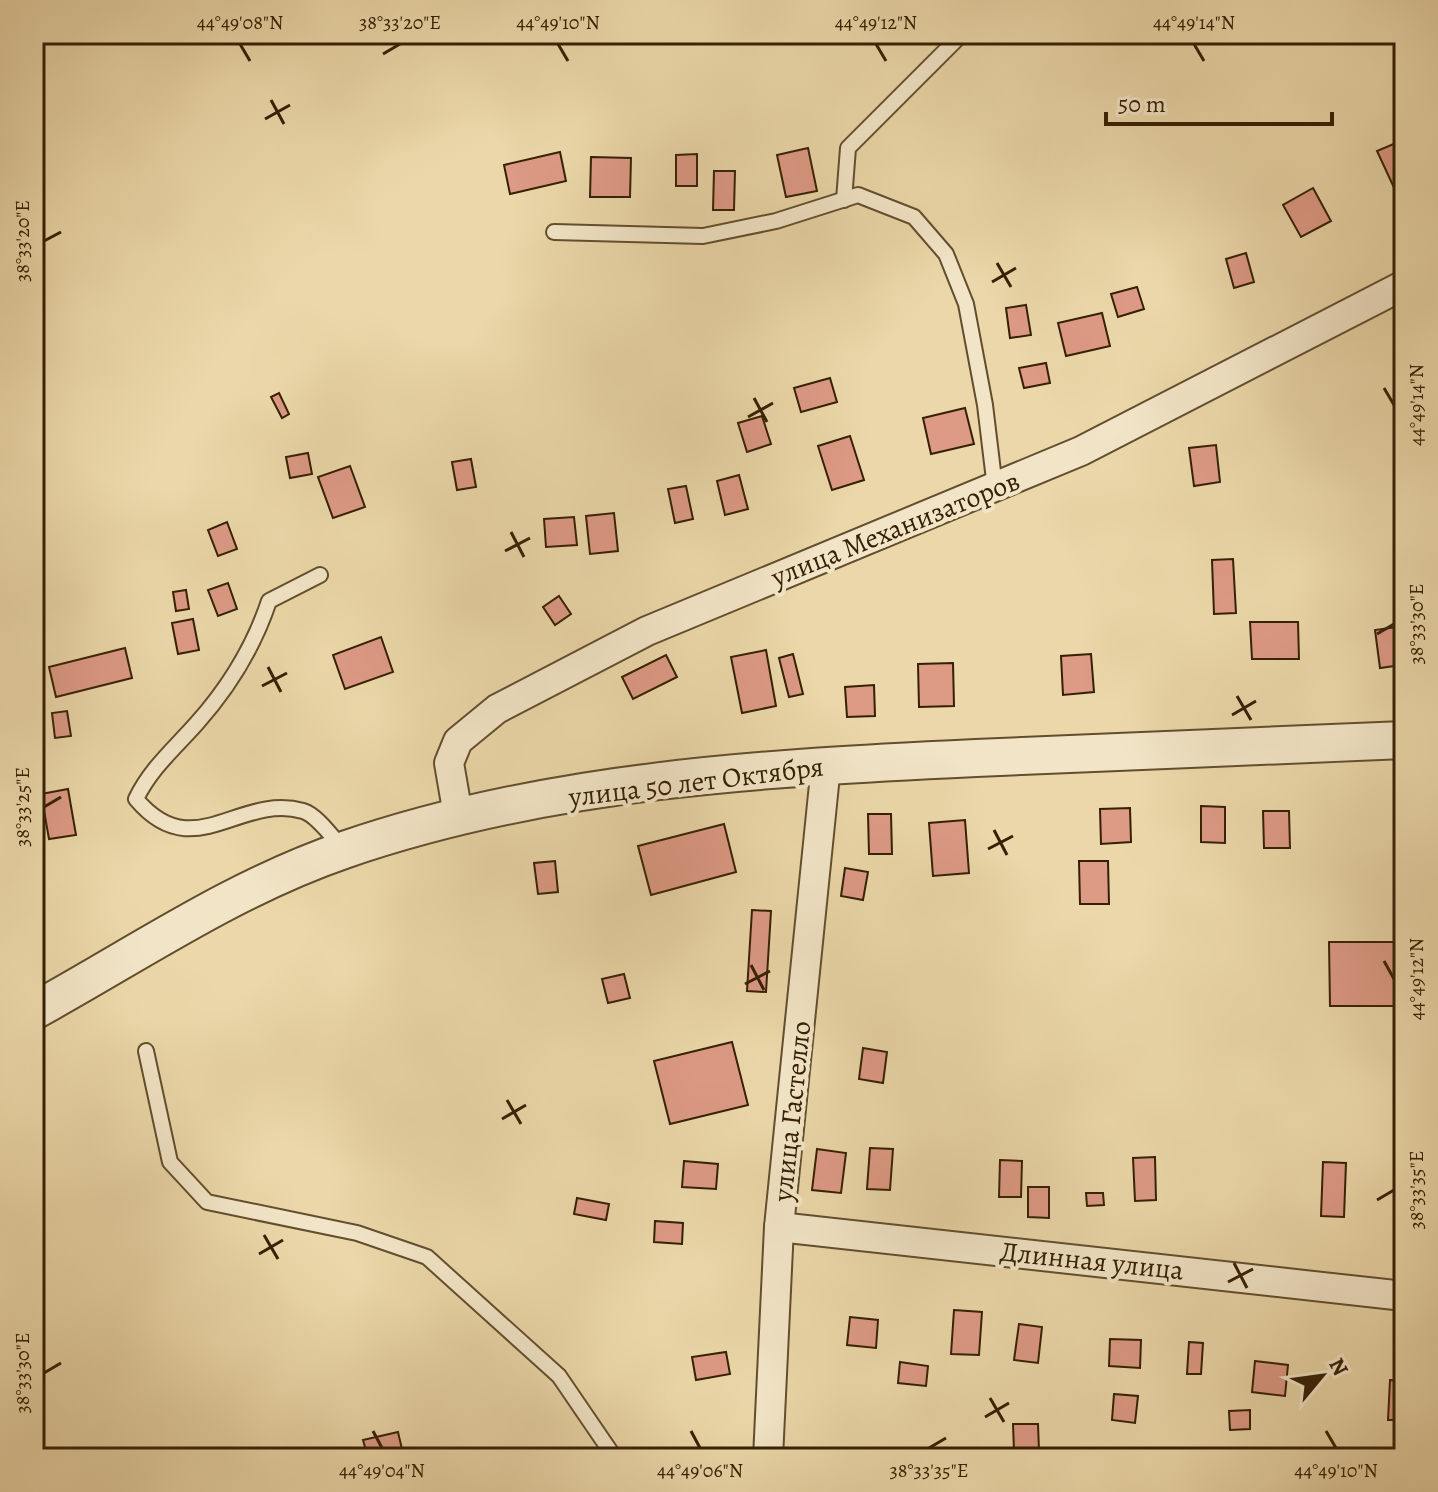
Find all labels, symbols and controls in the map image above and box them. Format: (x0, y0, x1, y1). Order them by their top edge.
text: 44°49'08"N (197, 9, 283, 36)
text: 38°33'20"E (359, 9, 441, 36)
text: 44°49'10"N (516, 9, 600, 36)
text: 44°49'12"N (835, 9, 917, 36)
text: 44°49'14"N (1153, 9, 1235, 36)
scale bar (1106, 76, 1332, 126)
text: 50 m (1118, 88, 1166, 120)
text: 38°33'20"E (9, 200, 36, 282)
text: 44°49'14"N (1403, 364, 1430, 446)
street label: улица Механизаторов (765, 462, 1025, 597)
text: 38°33'30"E (1403, 584, 1430, 664)
street label: улица 50 лет Октября (566, 748, 826, 817)
text: 38°33'25"E (9, 767, 36, 847)
text: 44°49'12"N (1403, 938, 1430, 1020)
street label: улица Гастелло (764, 1019, 820, 1204)
text: 38°33'35"E (1403, 1151, 1430, 1229)
street label: Длинная улица (998, 1232, 1186, 1290)
text: 38°33'30"E (9, 1333, 36, 1413)
north arrow (1282, 1336, 1362, 1416)
text: N (1322, 1353, 1356, 1381)
text: 44°49'04"N (339, 1457, 425, 1484)
text: 44°49'06"N (657, 1457, 743, 1484)
text: 38°33'35"E (890, 1457, 968, 1484)
text: 44°49'10"N (1294, 1457, 1378, 1484)

